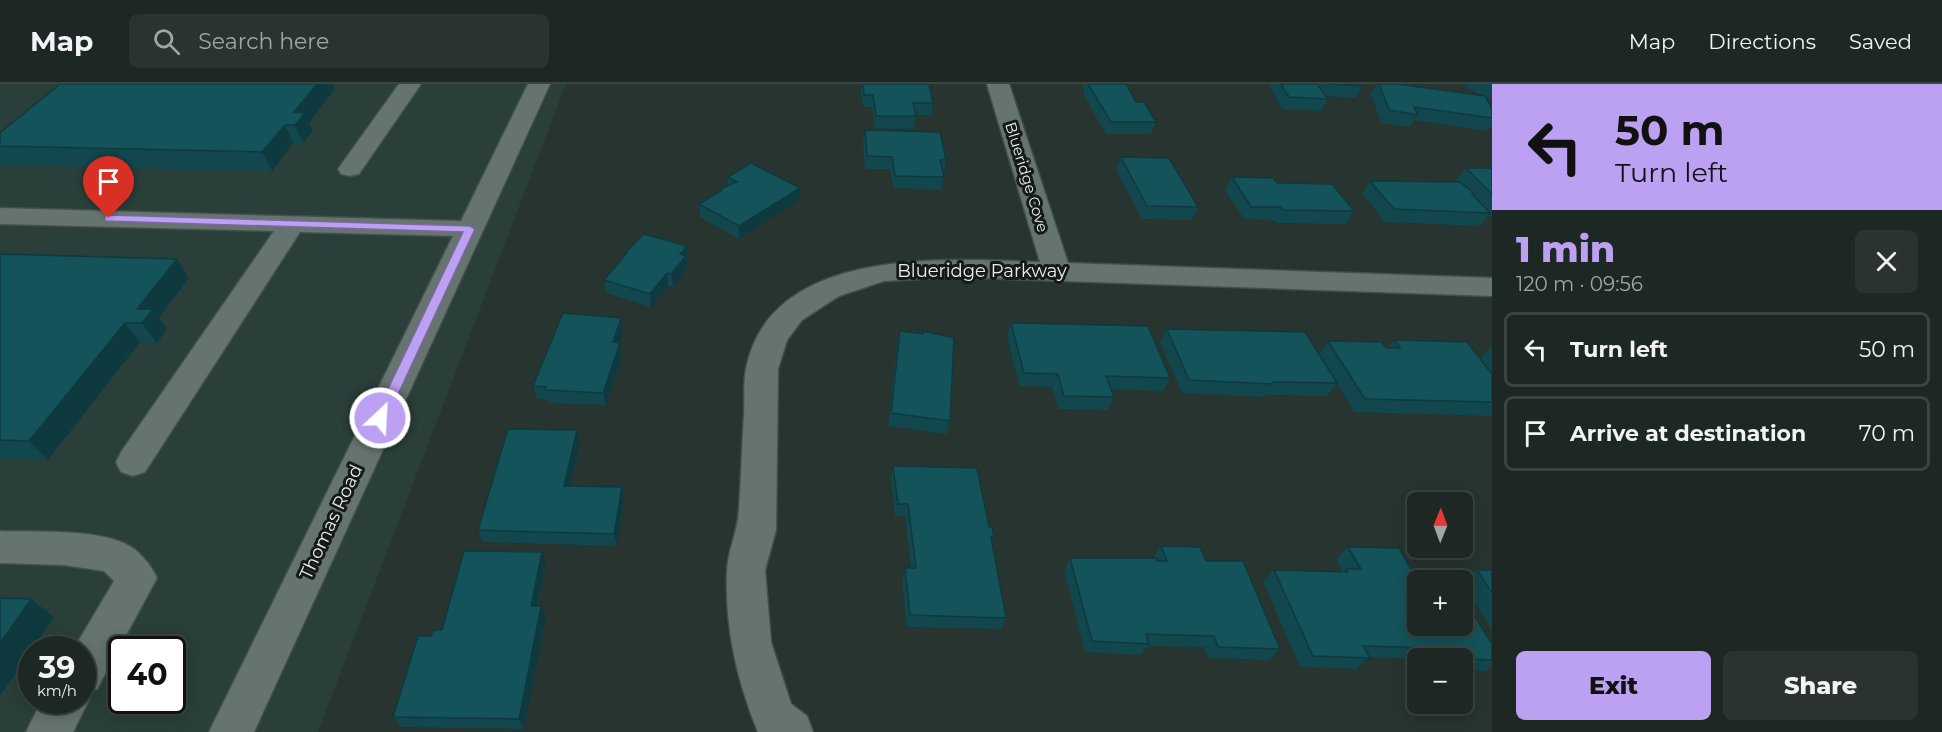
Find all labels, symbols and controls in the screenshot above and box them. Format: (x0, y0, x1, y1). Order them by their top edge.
search box (129, 14, 549, 68)
text: Map (30, 24, 93, 58)
icon: search (150, 25, 183, 58)
text: Search here (198, 28, 329, 55)
text: Map (1629, 29, 1675, 54)
text: Directions (1708, 29, 1816, 54)
text: Saved (1849, 29, 1912, 54)
text: 50 m (1615, 104, 1724, 156)
icon: left (1516, 108, 1594, 186)
street label: Blueridge Cove (1001, 120, 1053, 234)
pin (83, 156, 134, 218)
text: Turn left (1615, 156, 1728, 189)
icon: arrive (92, 165, 125, 198)
text: 1 min (1516, 227, 1615, 271)
button: close (1855, 230, 1918, 293)
street label: Blueridge Parkway (897, 260, 1067, 282)
text: 120 m · 09:56 (1516, 272, 1643, 296)
icon: left (1519, 333, 1552, 366)
text: Turn left (1570, 336, 1668, 363)
text: 50 m (1859, 336, 1915, 363)
position arrow (348, 386, 412, 450)
icon: arrive (1519, 417, 1552, 450)
text: Arrive at destination (1570, 420, 1806, 447)
text: 70 m (1859, 420, 1915, 447)
street label: Thomas Road (295, 461, 367, 583)
north arrow (1407, 492, 1473, 558)
map controls (1407, 492, 1473, 714)
button: + (1407, 570, 1473, 636)
speed limit sign: 40 (108, 636, 186, 714)
button: − (1407, 648, 1473, 714)
text: 39 (39, 649, 75, 686)
button: Exit (1516, 651, 1711, 720)
button: Share (1723, 651, 1918, 720)
text: km/h (37, 681, 77, 700)

